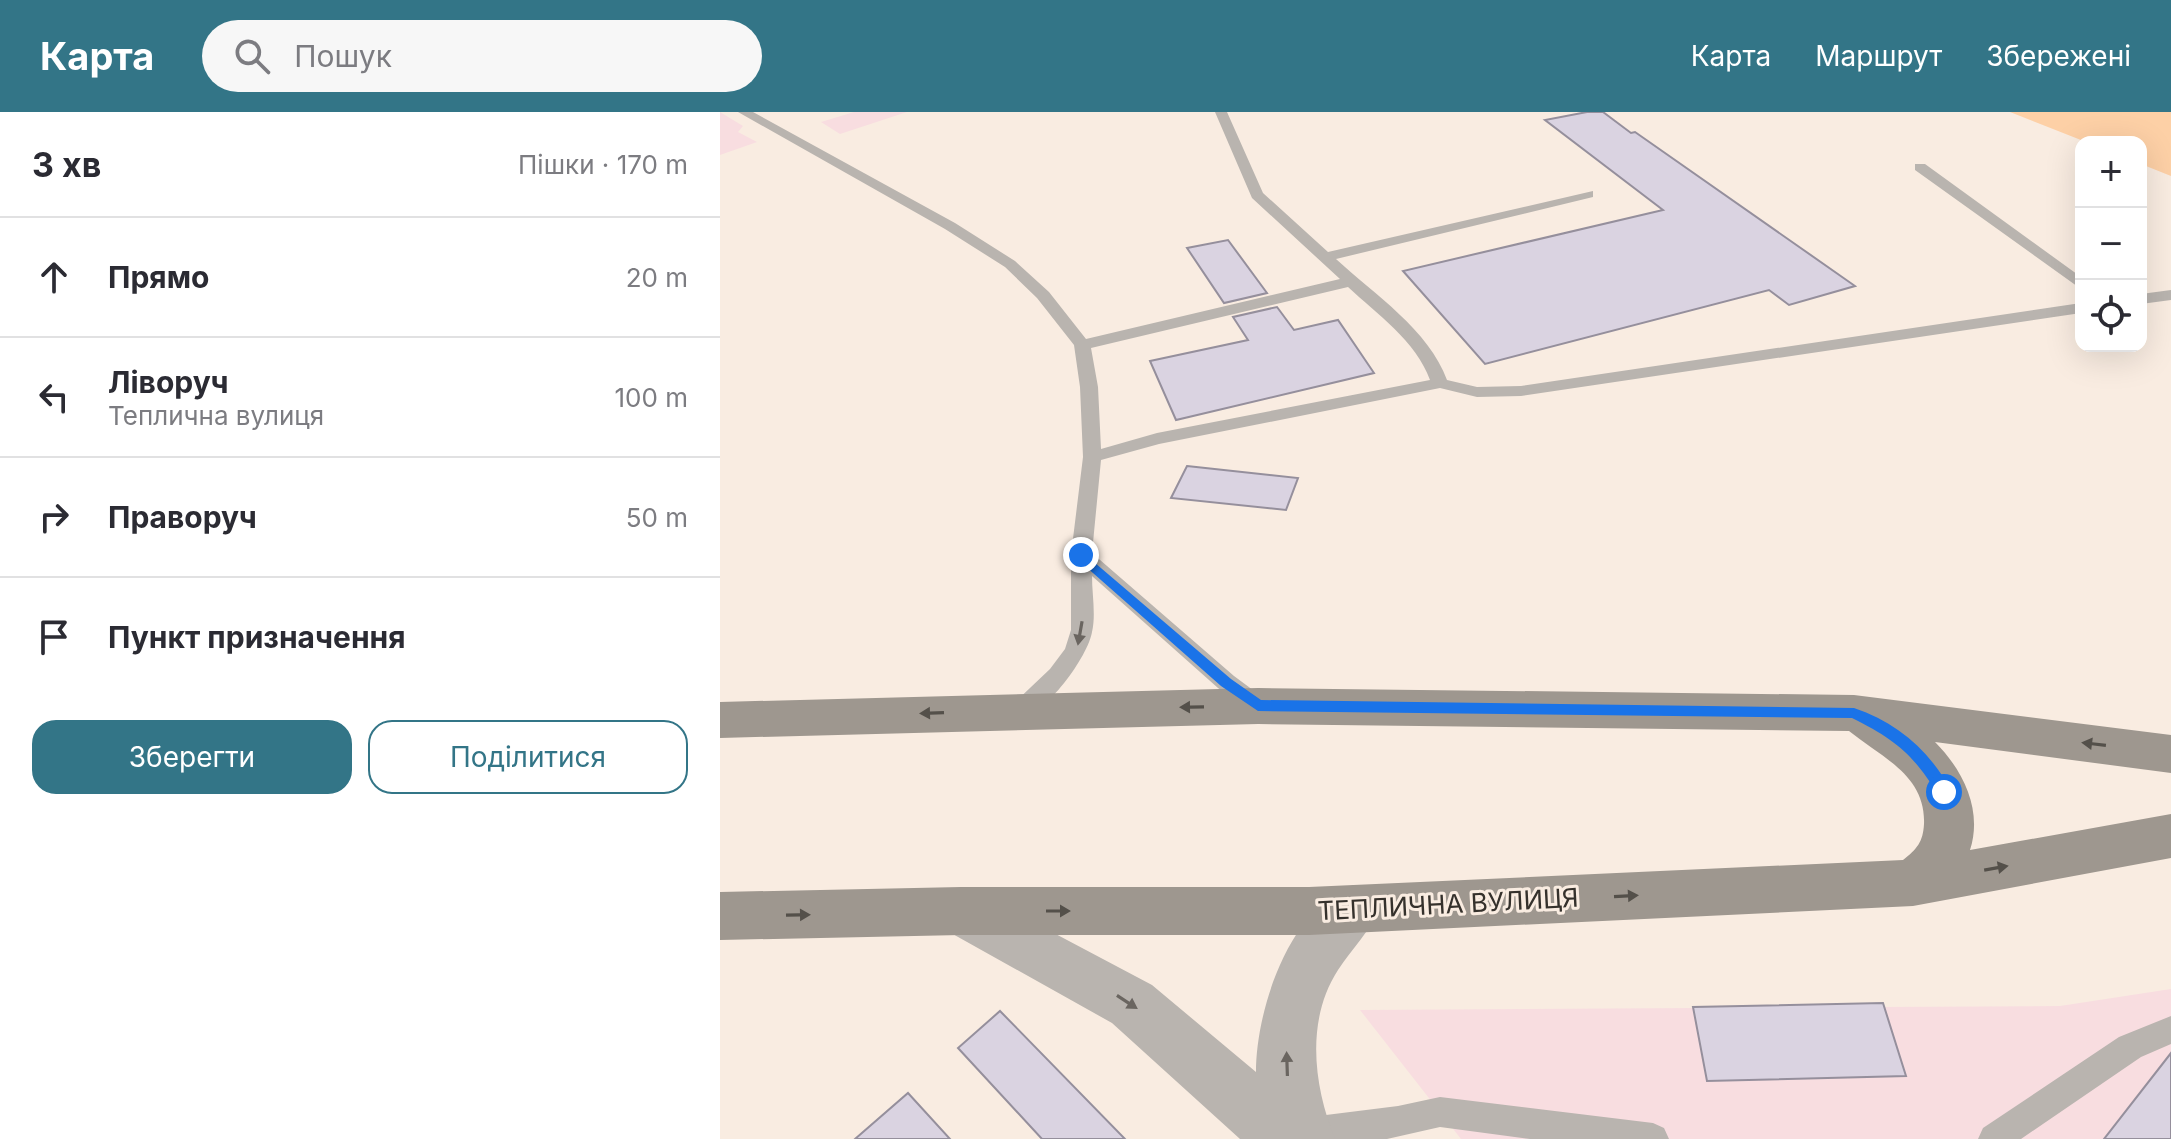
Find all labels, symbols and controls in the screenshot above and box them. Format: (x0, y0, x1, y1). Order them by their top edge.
search box (202, 20, 762, 92)
text: Карта (40, 33, 154, 79)
icon: search (230, 34, 274, 78)
text: Пошук (294, 38, 392, 74)
text: Карта (1691, 39, 1771, 73)
text: Маршрут (1815, 39, 1942, 73)
text: Збережені (1986, 39, 2131, 73)
map controls (2075, 136, 2147, 352)
button: + (2075, 136, 2147, 208)
text: 3 хв (32, 144, 101, 185)
text: Пішки · 170 m (518, 149, 688, 180)
button: − (2075, 208, 2147, 280)
icon: ahead (32, 255, 76, 299)
text: Прямо (108, 259, 209, 295)
text: 20 m (626, 262, 688, 293)
button: locate (2075, 280, 2147, 352)
text: Ліворуч (108, 364, 228, 400)
icon: left (32, 375, 76, 419)
text: 100 m (615, 382, 688, 413)
text: Теплична вулиця (108, 400, 324, 431)
icon: right (32, 495, 76, 539)
text: Праворуч (108, 499, 257, 535)
text: 50 m (626, 502, 688, 533)
route end (1063, 537, 1099, 573)
icon: arrive (32, 615, 76, 659)
text: Пункт призначення (108, 619, 406, 655)
one-way arrow (1073, 621, 1086, 646)
one-way arrow (1179, 701, 1204, 713)
one-way arrow (919, 706, 944, 719)
button: Зберегти (32, 720, 352, 794)
button: Поділитися (368, 720, 688, 794)
one-way arrow (2081, 738, 2106, 751)
route start (1926, 774, 1962, 810)
one-way arrow (1984, 862, 2009, 874)
street label: ТЕПЛИЧНА ВУЛИЦЯ (1317, 882, 1579, 926)
one-way arrow (1614, 890, 1639, 903)
one-way arrow (1046, 905, 1071, 917)
one-way arrow (786, 908, 811, 921)
one-way arrow (1117, 995, 1138, 1010)
one-way arrow (1280, 1051, 1293, 1076)

